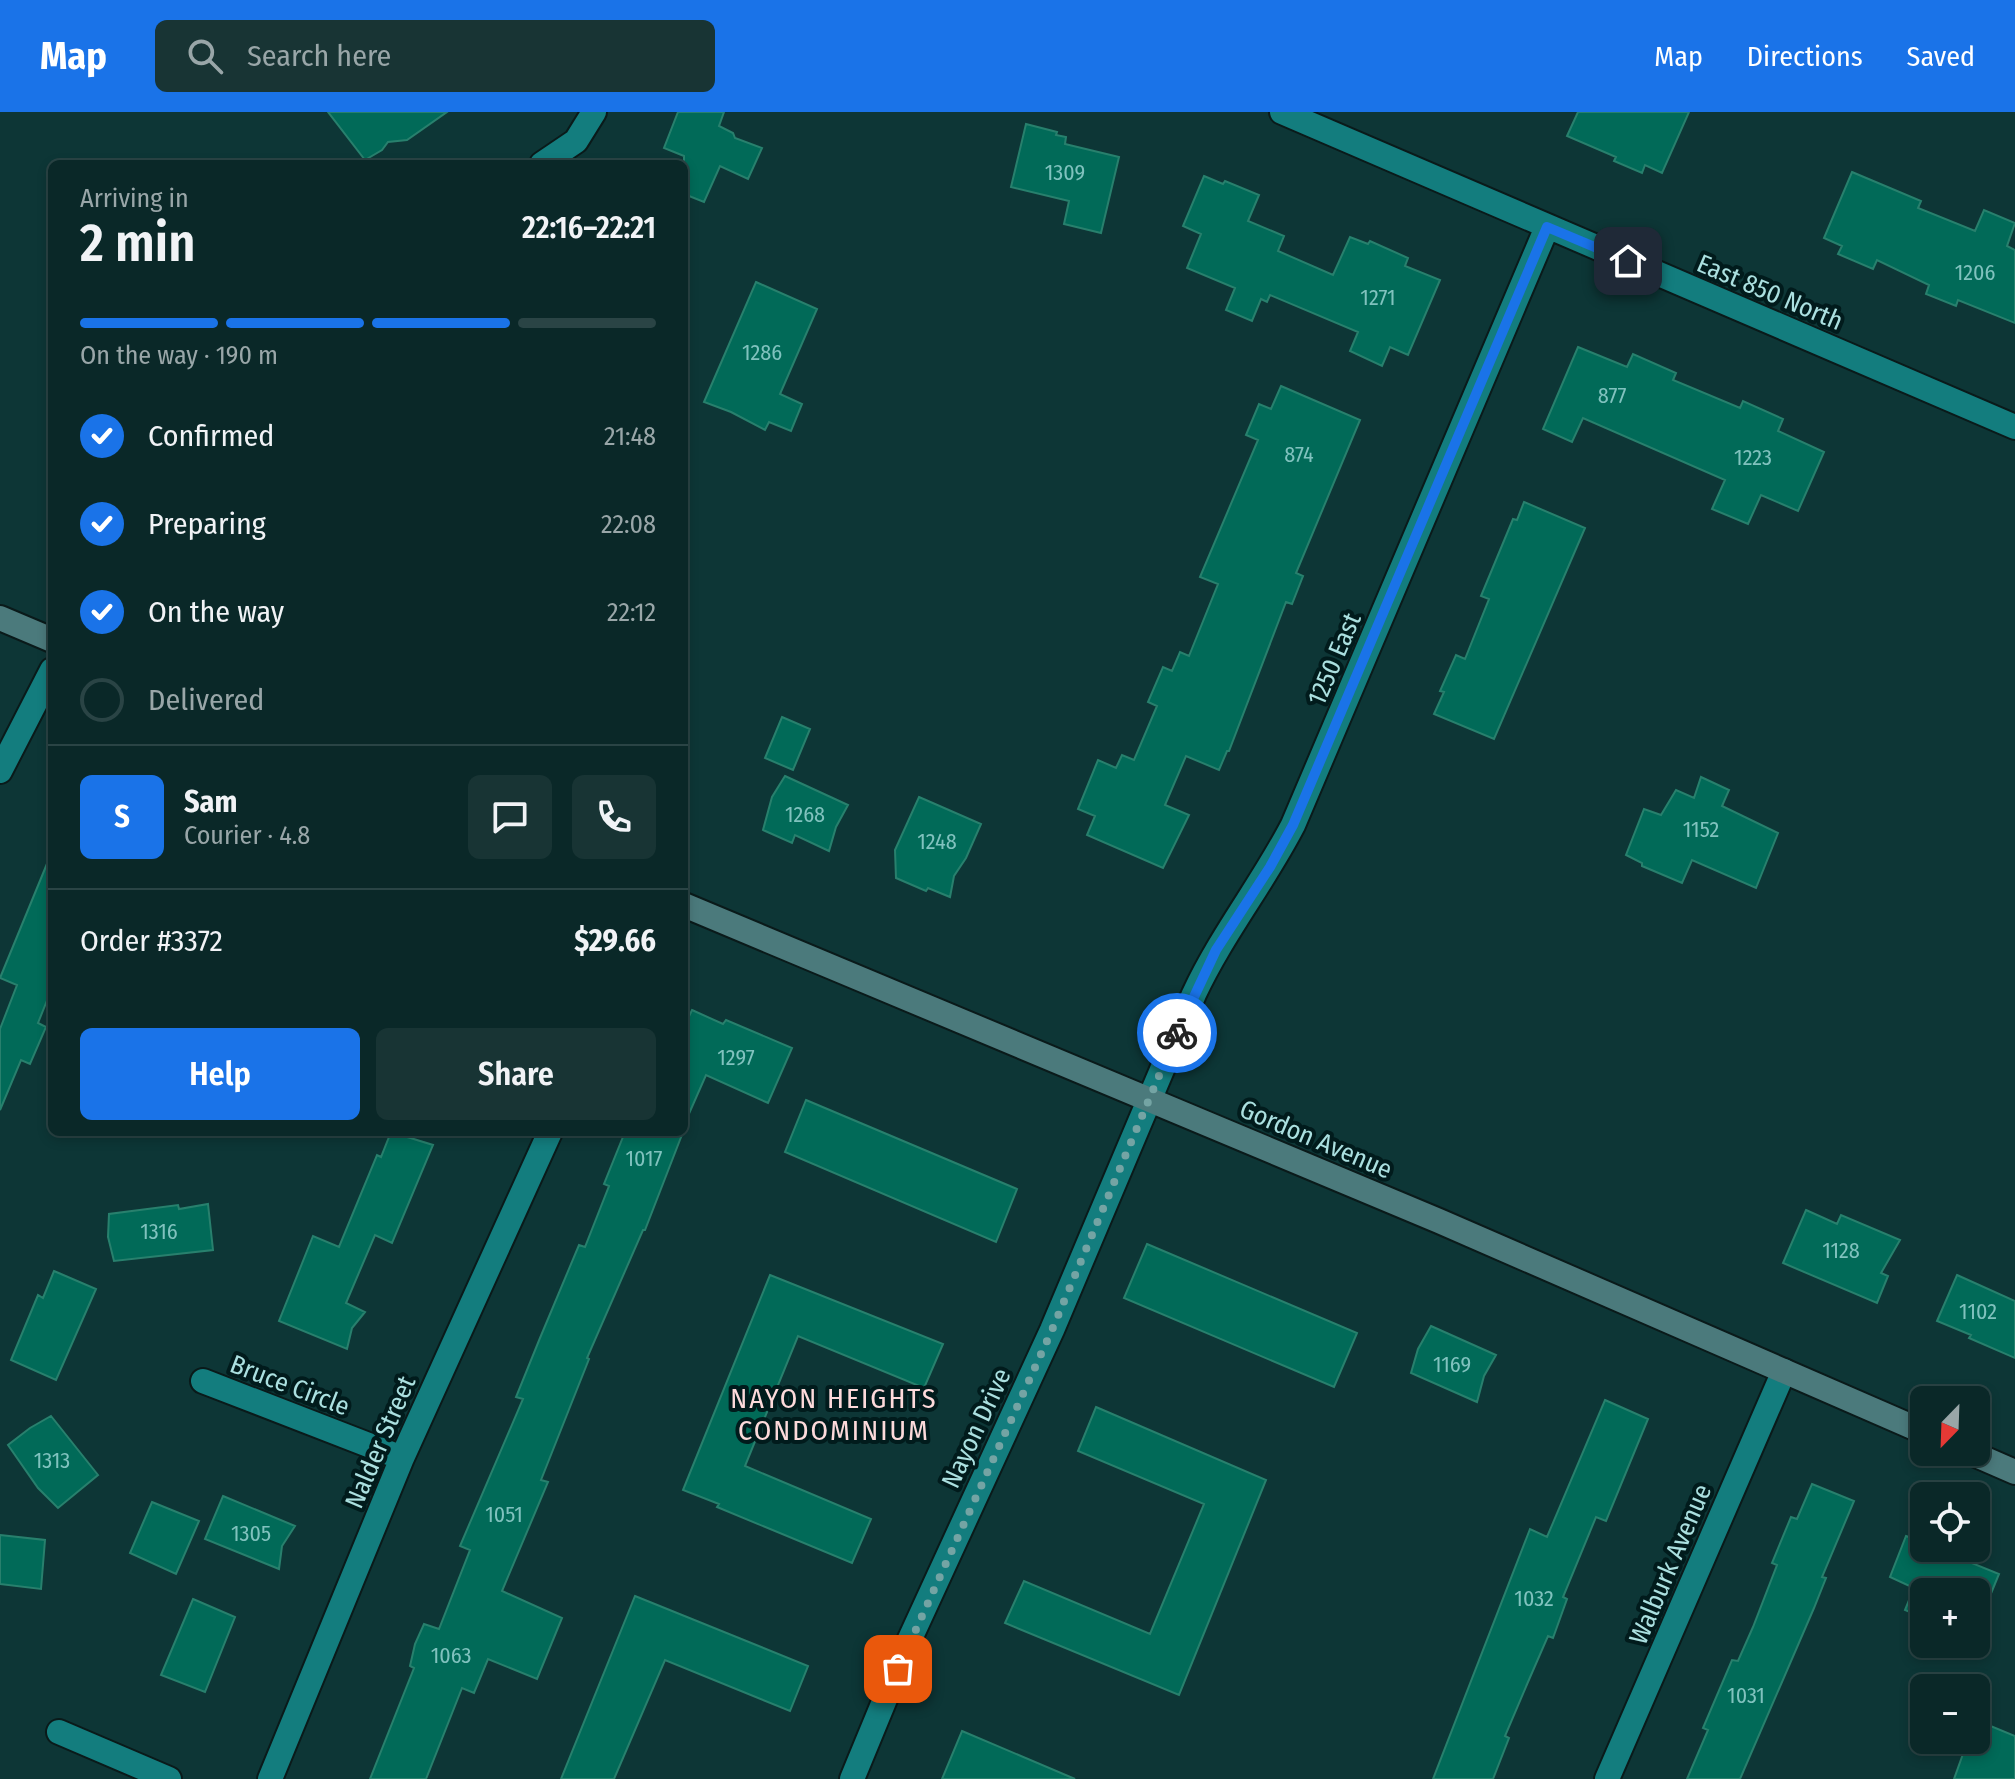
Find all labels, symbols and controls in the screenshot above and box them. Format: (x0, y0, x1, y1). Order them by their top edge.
search box (155, 20, 715, 92)
text: Map (40, 33, 107, 79)
icon: search (183, 34, 227, 78)
text: Search here (247, 38, 391, 74)
text: Map (1654, 40, 1703, 73)
text: Directions (1747, 40, 1863, 73)
text: Saved (1907, 40, 1975, 73)
house number: 1309 (1045, 159, 1085, 186)
text: Arriving in (80, 183, 189, 214)
text: 22:16–22:21 (522, 210, 656, 246)
text: 2 min (80, 212, 196, 275)
pin (1594, 227, 1662, 295)
icon: home (1606, 239, 1650, 283)
street label: East 850 North (1692, 248, 1847, 337)
house number: 1206 (1955, 259, 1995, 286)
house number: 1271 (1360, 284, 1396, 311)
house number: 1286 (742, 339, 782, 366)
text: On the way · 190 m (80, 340, 278, 371)
house number: 877 (1598, 382, 1626, 409)
icon: check (80, 414, 124, 458)
text: Confirmed (148, 418, 274, 454)
text: 21:48 (604, 421, 656, 452)
house number: 874 (1284, 441, 1314, 468)
house number: 1223 (1734, 444, 1772, 471)
icon: check (80, 502, 124, 546)
text: Preparing (148, 506, 266, 542)
text: 22:08 (601, 509, 656, 540)
icon: check (80, 590, 124, 634)
text: On the way (148, 594, 284, 630)
text: 22:12 (607, 597, 656, 628)
street label: 1250 East (1301, 608, 1368, 710)
text: Delivered (148, 682, 264, 718)
button: chat (468, 775, 552, 859)
button: phone (572, 775, 656, 859)
text: Sam (184, 784, 237, 820)
text: S (114, 799, 130, 835)
house number: 1268 (785, 801, 825, 828)
house number: 1152 (1683, 816, 1719, 843)
text: Courier · 4.8 (184, 820, 310, 851)
house number: 1248 (917, 828, 957, 855)
text: Order #3372 (80, 923, 223, 959)
text: $29.66 (574, 923, 656, 959)
courier (1137, 993, 1217, 1073)
icon: bike (1155, 1011, 1199, 1055)
button: Help (80, 1028, 360, 1120)
button: Share (376, 1028, 656, 1120)
house number: 1297 (717, 1044, 755, 1071)
street label: Gordon Avenue (1235, 1093, 1397, 1185)
house number: 1017 (626, 1145, 663, 1172)
house number: 1316 (140, 1218, 178, 1245)
house number: 1128 (1822, 1237, 1860, 1264)
house number: 1102 (1959, 1298, 1997, 1325)
street label: Bruce Circle (226, 1349, 354, 1422)
house number: 1169 (1433, 1351, 1471, 1378)
street label: Nayon Drive (935, 1364, 1018, 1493)
street label: Nalder Street (339, 1371, 422, 1513)
district label: NAYON HEIGHTS CONDOMINIUM (730, 1382, 938, 1447)
north arrow (1910, 1386, 1990, 1466)
map controls (1910, 1386, 1990, 1754)
house number: 1313 (34, 1447, 70, 1474)
street label: Walburk Avenue (1623, 1479, 1718, 1649)
button: locate (1910, 1482, 1990, 1562)
house number: 1051 (485, 1501, 523, 1528)
house number: 1305 (231, 1520, 271, 1547)
button: + (1910, 1578, 1990, 1658)
house number: 1032 (1514, 1585, 1554, 1612)
pin (864, 1635, 932, 1703)
house number: 1063 (431, 1642, 471, 1669)
icon: bag (876, 1647, 920, 1691)
button: − (1910, 1674, 1990, 1754)
house number: 1031 (1727, 1682, 1765, 1709)

